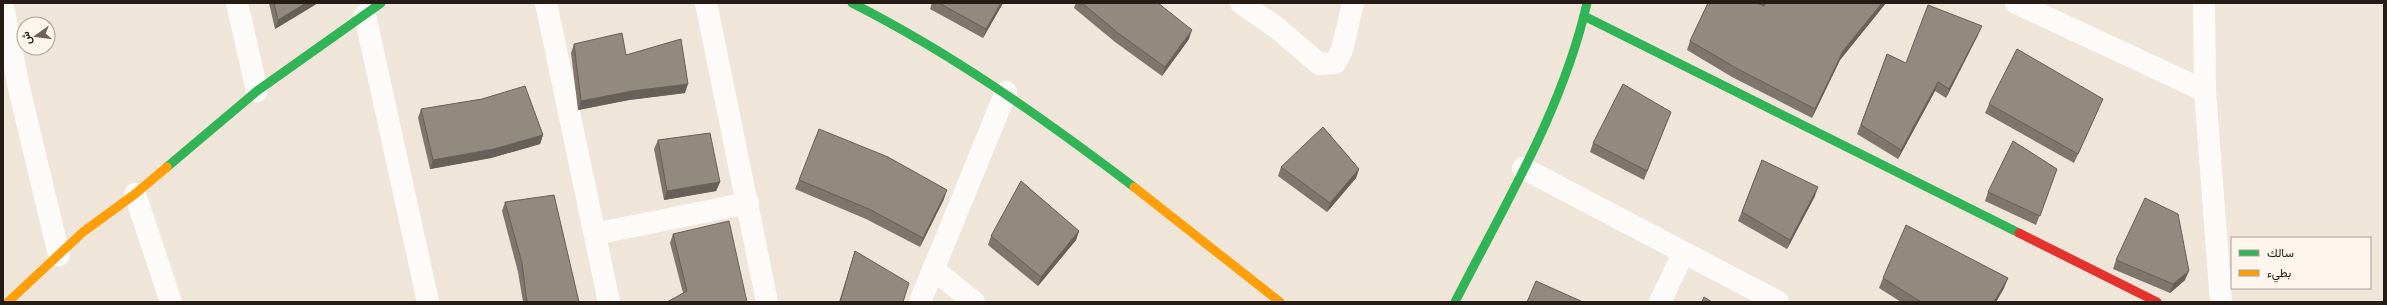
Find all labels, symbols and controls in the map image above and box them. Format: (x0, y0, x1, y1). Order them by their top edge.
north arrow (16, 16, 56, 56)
text: ش (18, 30, 35, 47)
legend (2231, 237, 2371, 289)
text: سالك (2267, 245, 2294, 261)
text: بطيء (2267, 265, 2291, 283)

